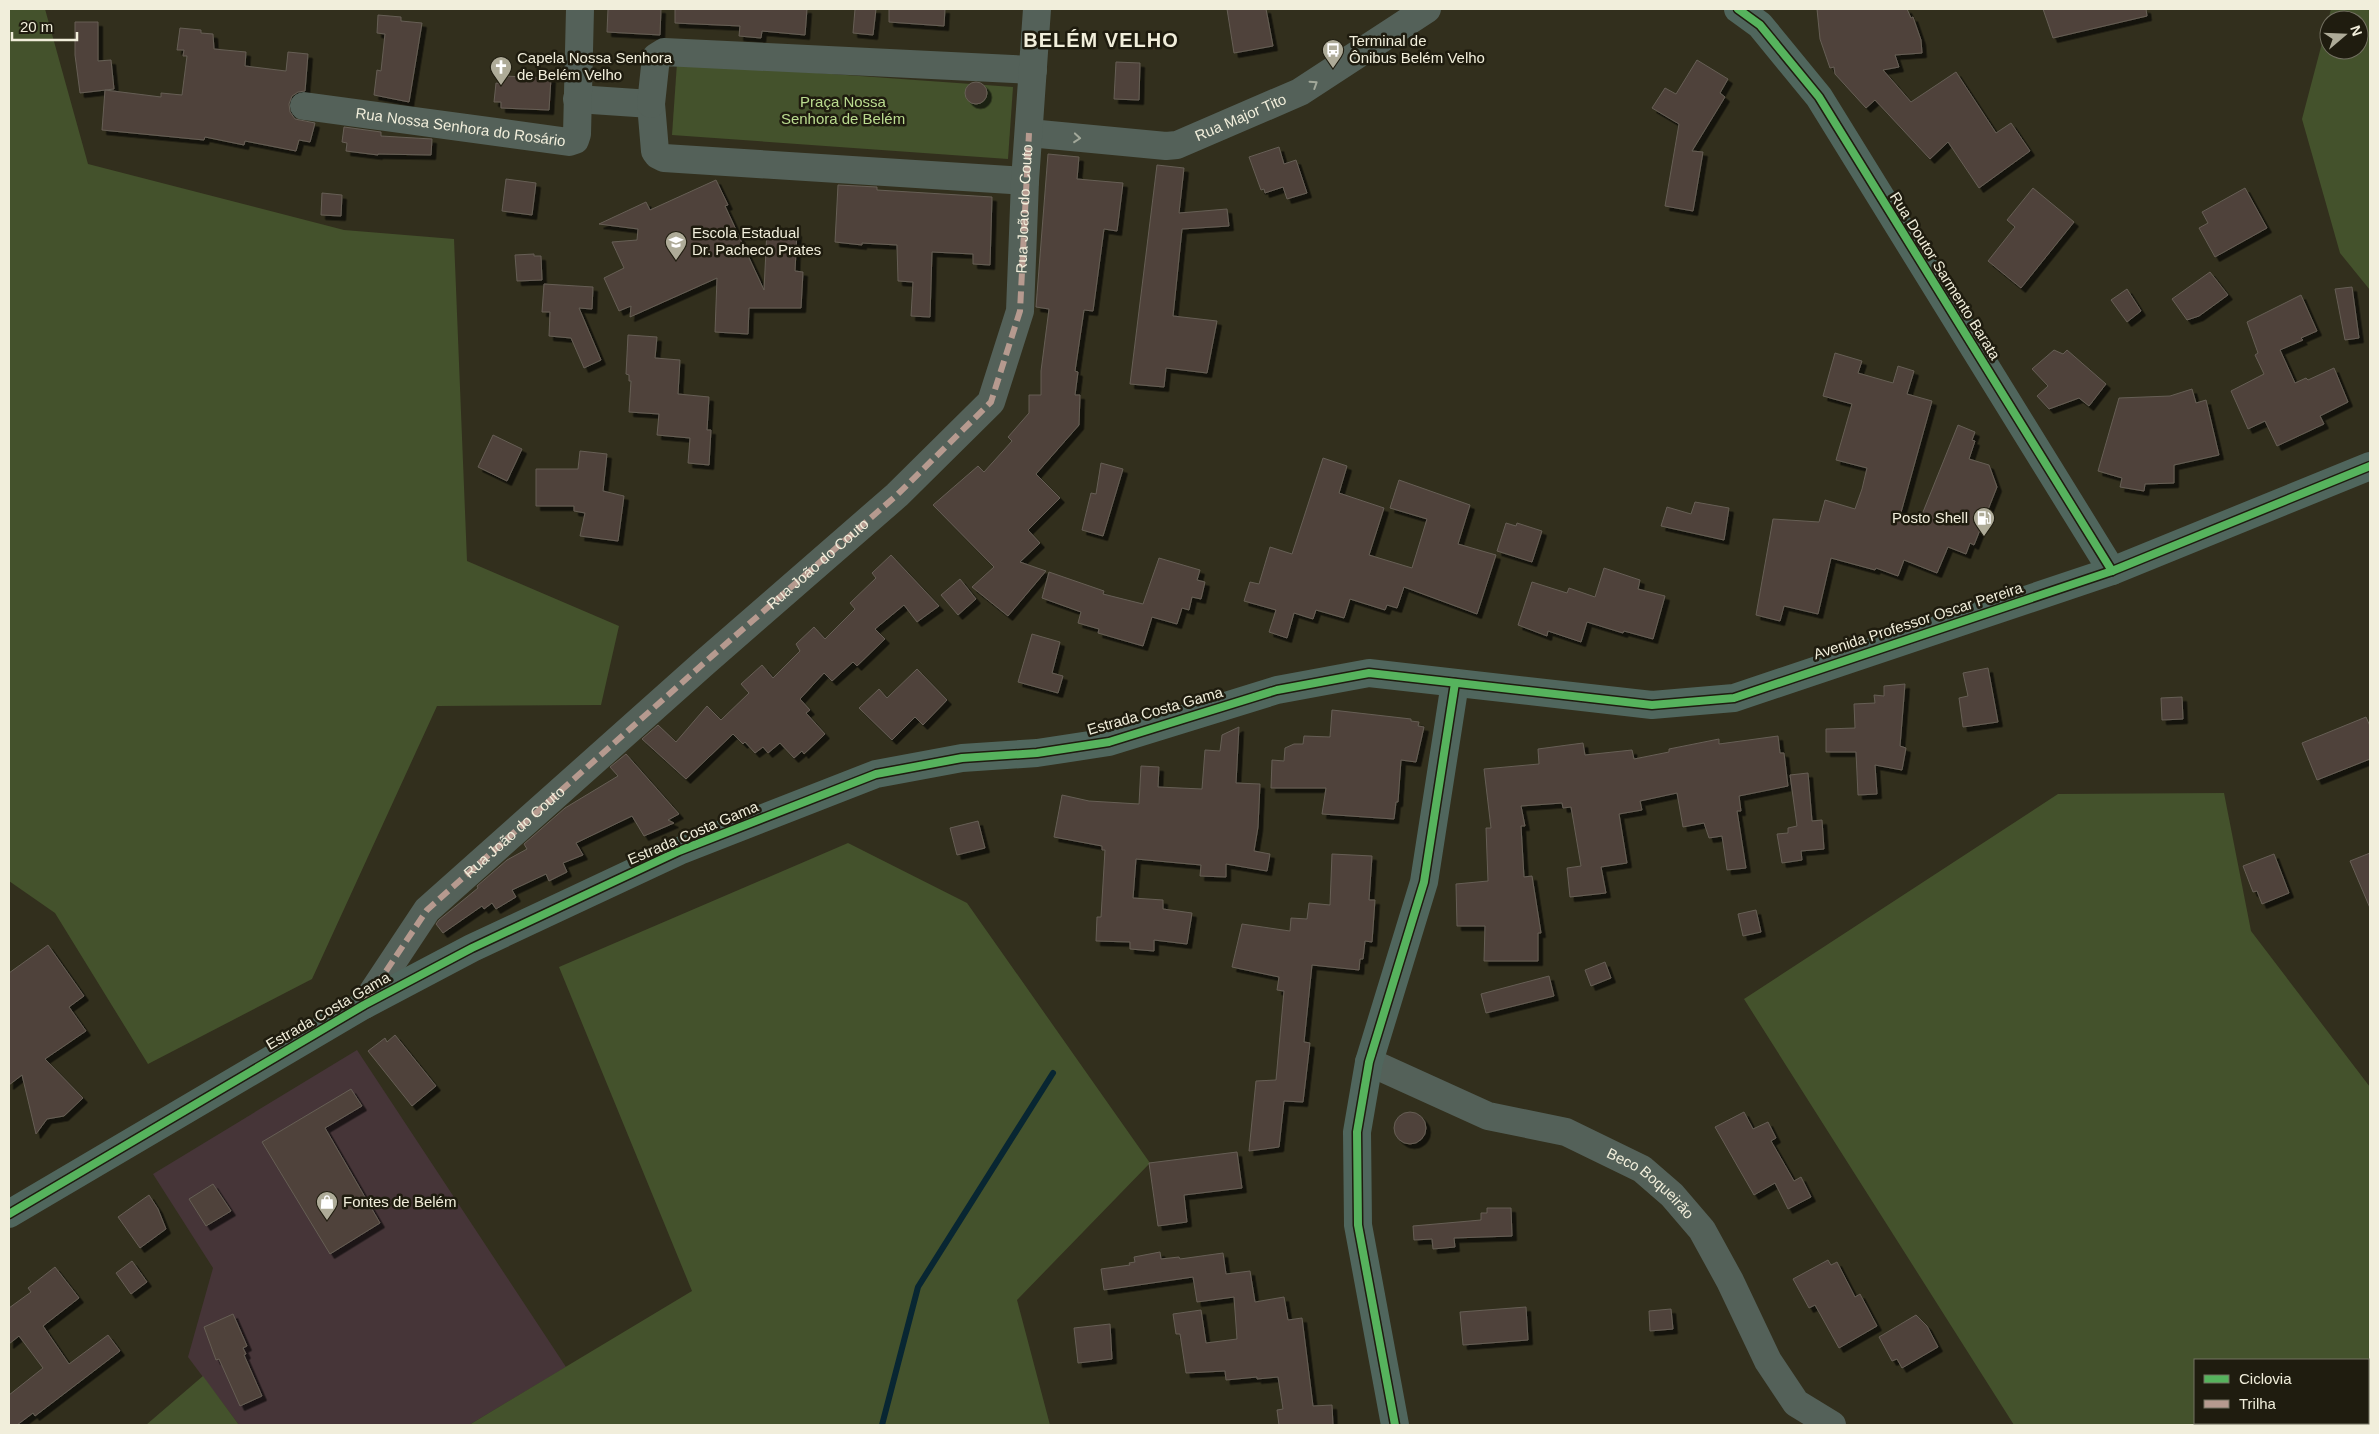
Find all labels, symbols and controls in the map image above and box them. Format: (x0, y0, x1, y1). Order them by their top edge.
scale bar (12, 10, 78, 42)
north arrow (2319, 10, 2369, 60)
text: 20 m (20, 18, 53, 35)
text: N (2347, 23, 2366, 38)
district label: BELÉM VELHO (1023, 29, 1179, 51)
place label: Terminal de Ônibus Belém Velho (1349, 32, 1485, 66)
bus stop icon: Terminal de Ônibus Belém Velho (1321, 38, 1345, 69)
place label: Capela Nossa Senhora de Belém Velho (517, 49, 673, 83)
church icon: Capela Nossa Senhora de Belém Velho (489, 55, 513, 86)
one-way arrow (1308, 80, 1317, 90)
street label: Rua Major Tito (1192, 90, 1289, 144)
park label: Praça Nossa Senhora de Belém (781, 93, 905, 127)
street label: Rua Nossa Senhora do Rosário (355, 104, 567, 149)
one-way arrow (1074, 132, 1082, 143)
street label: Rua João do Couto (1012, 144, 1036, 274)
street label: Rua Doutor Sarmento Barata (1887, 189, 2004, 363)
place label: Escola Estadual Dr. Pacheco Prates (692, 224, 821, 258)
school or university icon: Escola Estadual Dr. Pacheco Prates (664, 230, 688, 261)
fuel station icon: Posto Shell (1972, 506, 1996, 537)
place label: Posto Shell (1892, 509, 1968, 526)
street label: Rua João do Couto (763, 515, 872, 612)
street label: Avenida Professor Oscar Pereira (1811, 578, 2025, 662)
street label: Estrada Costa Gama (1085, 683, 1225, 738)
street label: Rua João do Couto (460, 782, 568, 881)
street label: Estrada Costa Gama (625, 797, 761, 868)
street label: Estrada Costa Gama (263, 968, 393, 1053)
street label: Beco Boqueirão (1604, 1144, 1698, 1222)
shop icon: Fontes de Belém (315, 1190, 339, 1221)
place label: Fontes de Belém (343, 1193, 456, 1210)
legend (2194, 1359, 2369, 1424)
text: Ciclovia (2239, 1370, 2292, 1387)
text: Trilha (2239, 1395, 2277, 1412)

